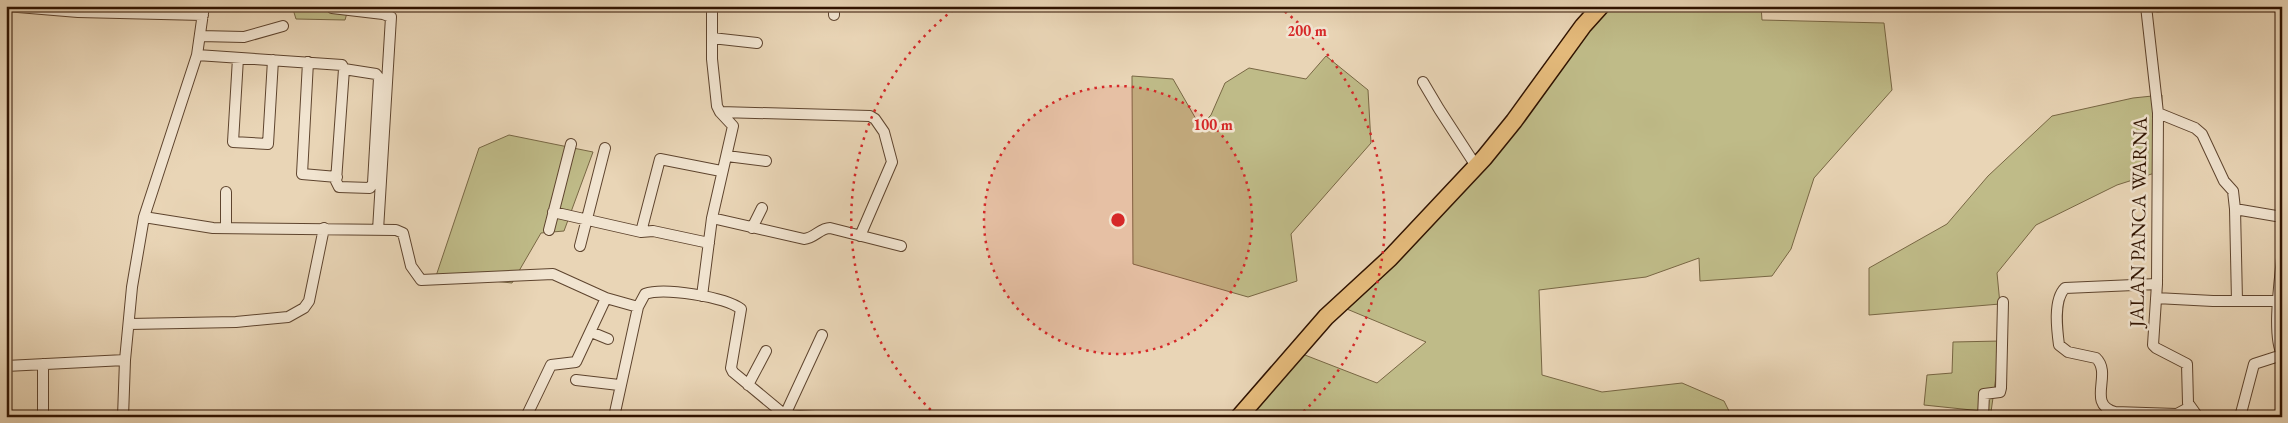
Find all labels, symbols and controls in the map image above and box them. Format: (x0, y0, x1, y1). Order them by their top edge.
text: 200 m (1287, 21, 1327, 40)
text: 100 m (1193, 115, 1233, 134)
street label: JALAN PANCA WARNA (2123, 116, 2153, 329)
centre of rings (1109, 211, 1127, 229)

